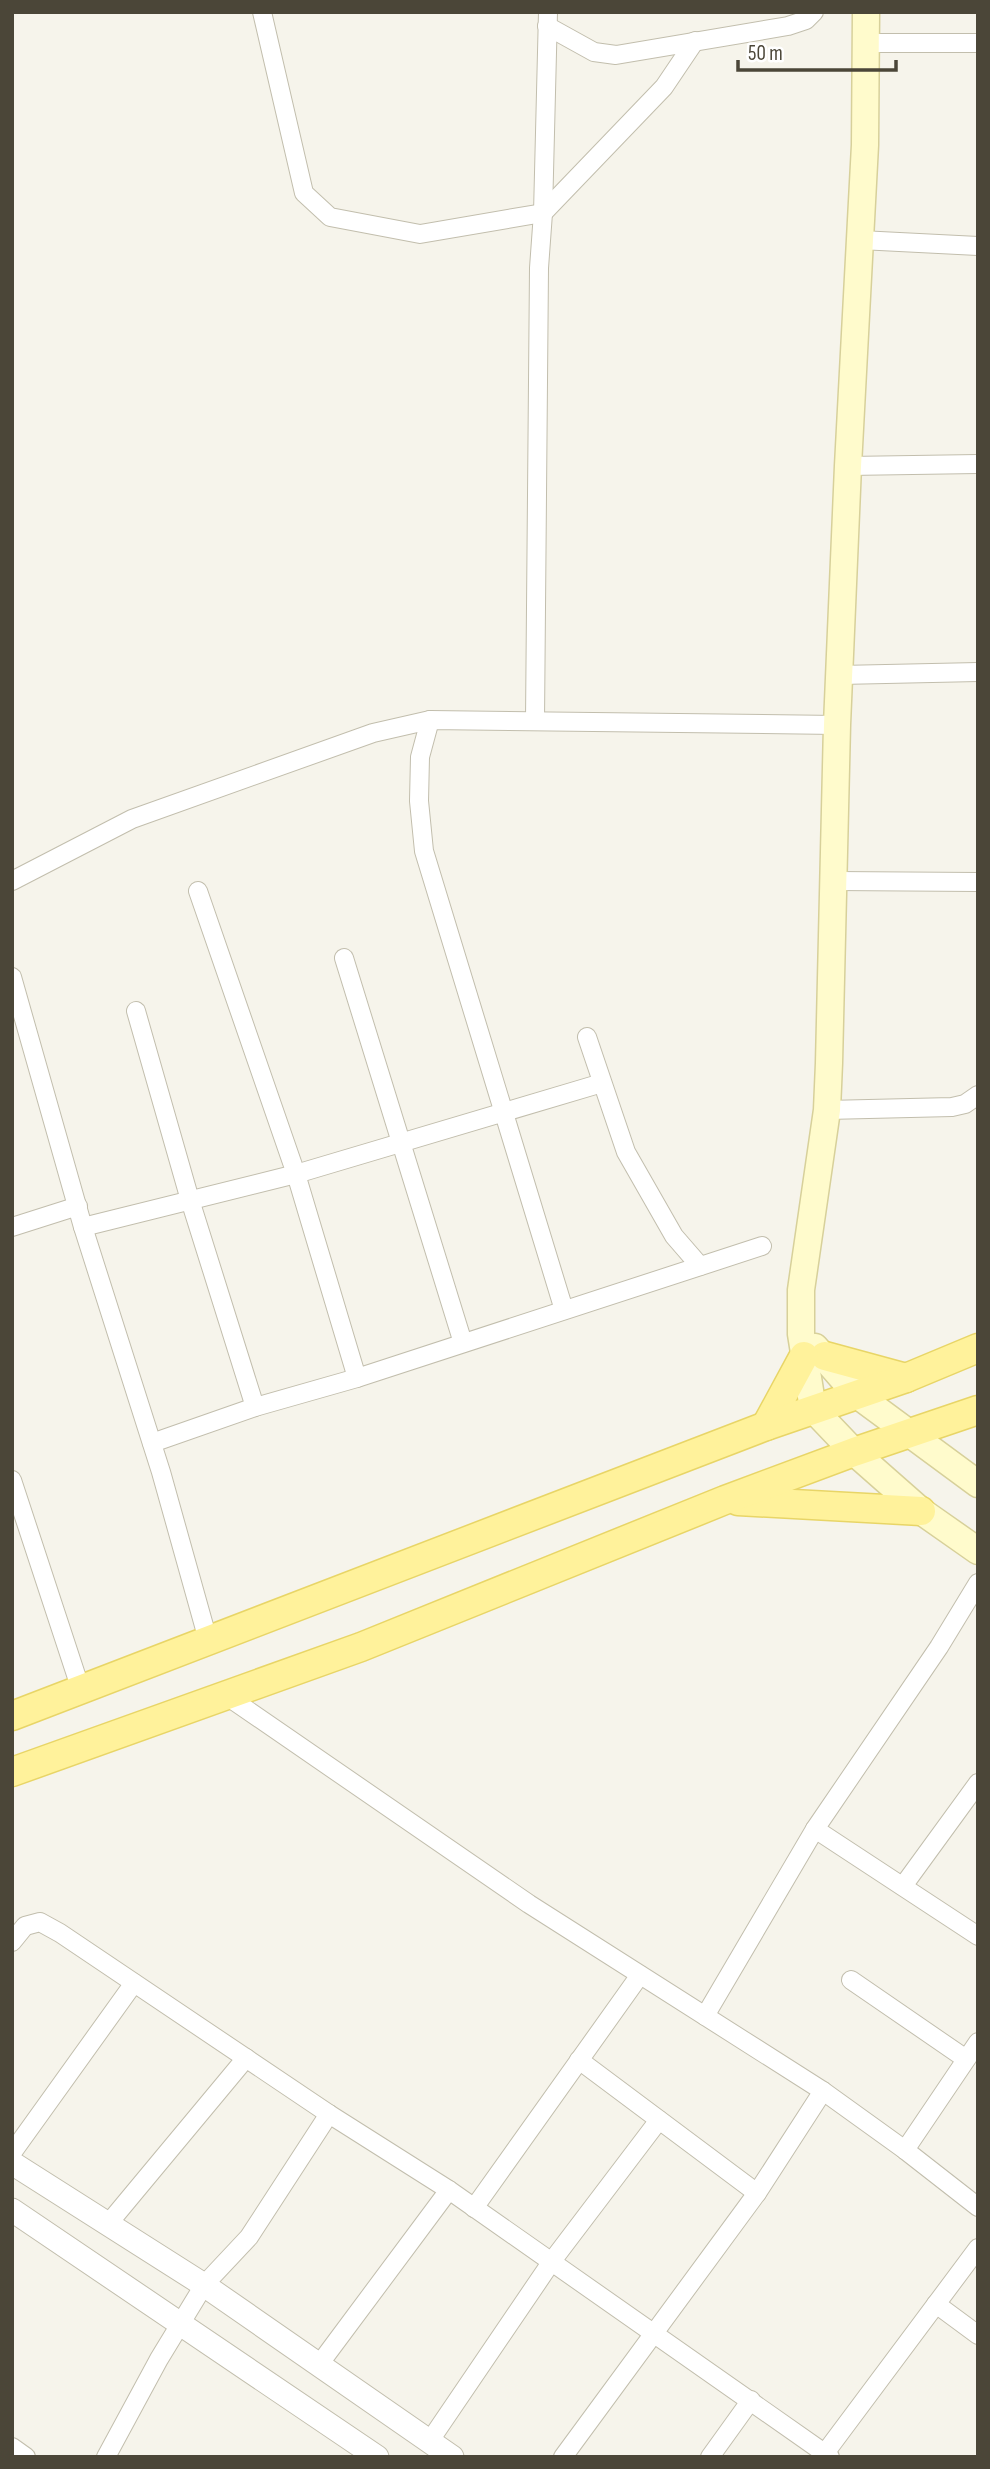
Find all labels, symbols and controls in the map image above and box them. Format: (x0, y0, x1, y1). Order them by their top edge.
scale bar (738, 28, 895, 72)
text: 50 m (748, 41, 783, 66)

